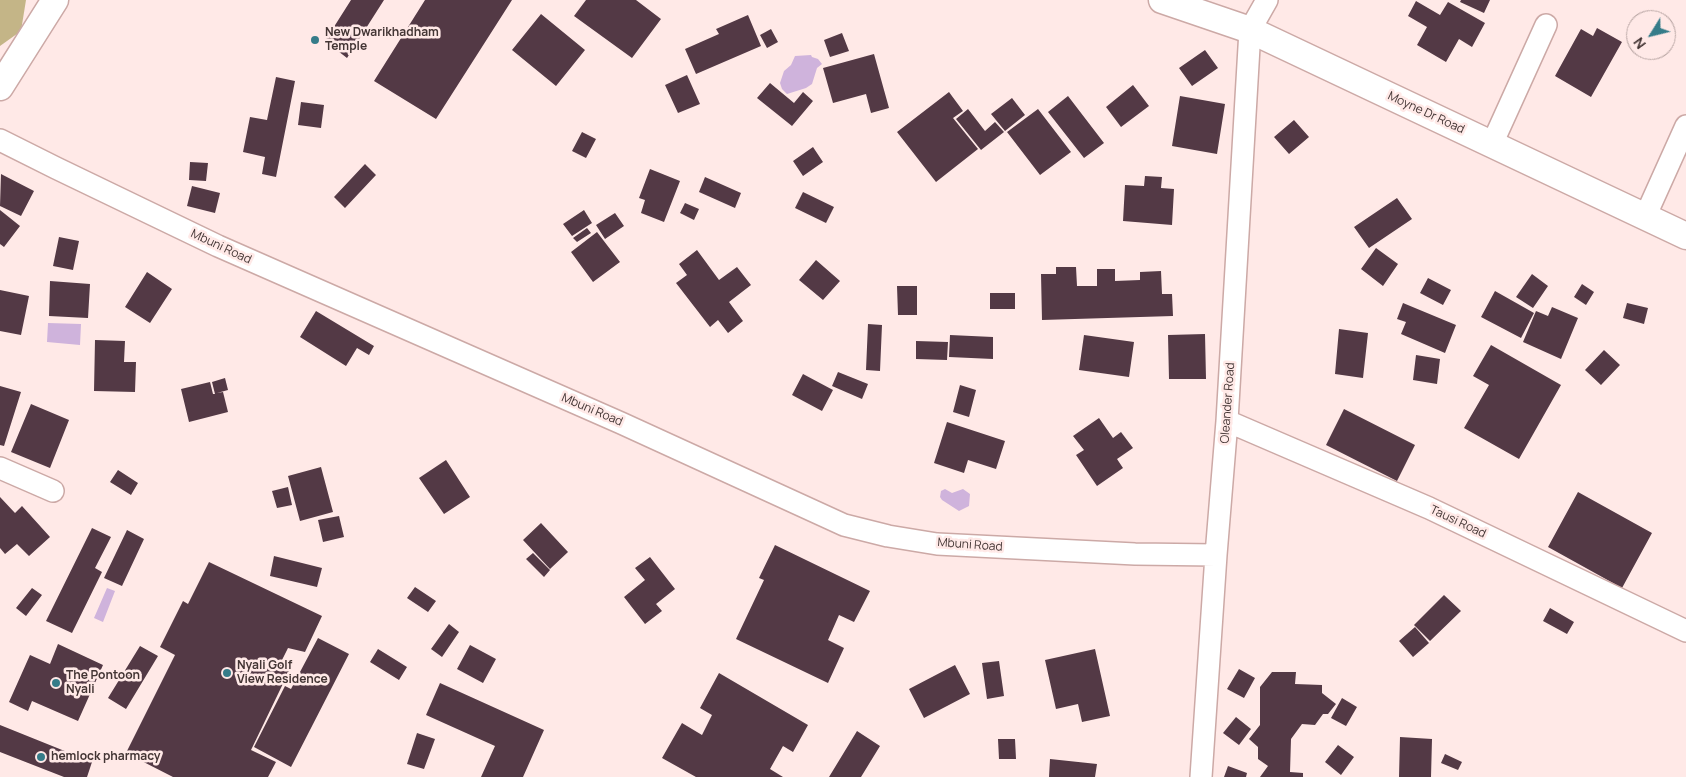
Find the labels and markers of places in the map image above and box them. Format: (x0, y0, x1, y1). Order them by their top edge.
place label: New Dwarikhadham Temple (325, 26, 439, 54)
marker: New Dwarikhadham Temple (309, 34, 321, 46)
place label: Nyali Golf View Residence (237, 659, 328, 687)
marker: Nyali Golf View Residence (221, 667, 233, 679)
place label: The Pontoon Nyali (66, 669, 140, 697)
marker: The Pontoon Nyali (50, 677, 62, 689)
place label: hemlock pharmacy (51, 750, 161, 764)
marker: hemlock pharmacy (35, 751, 47, 763)

